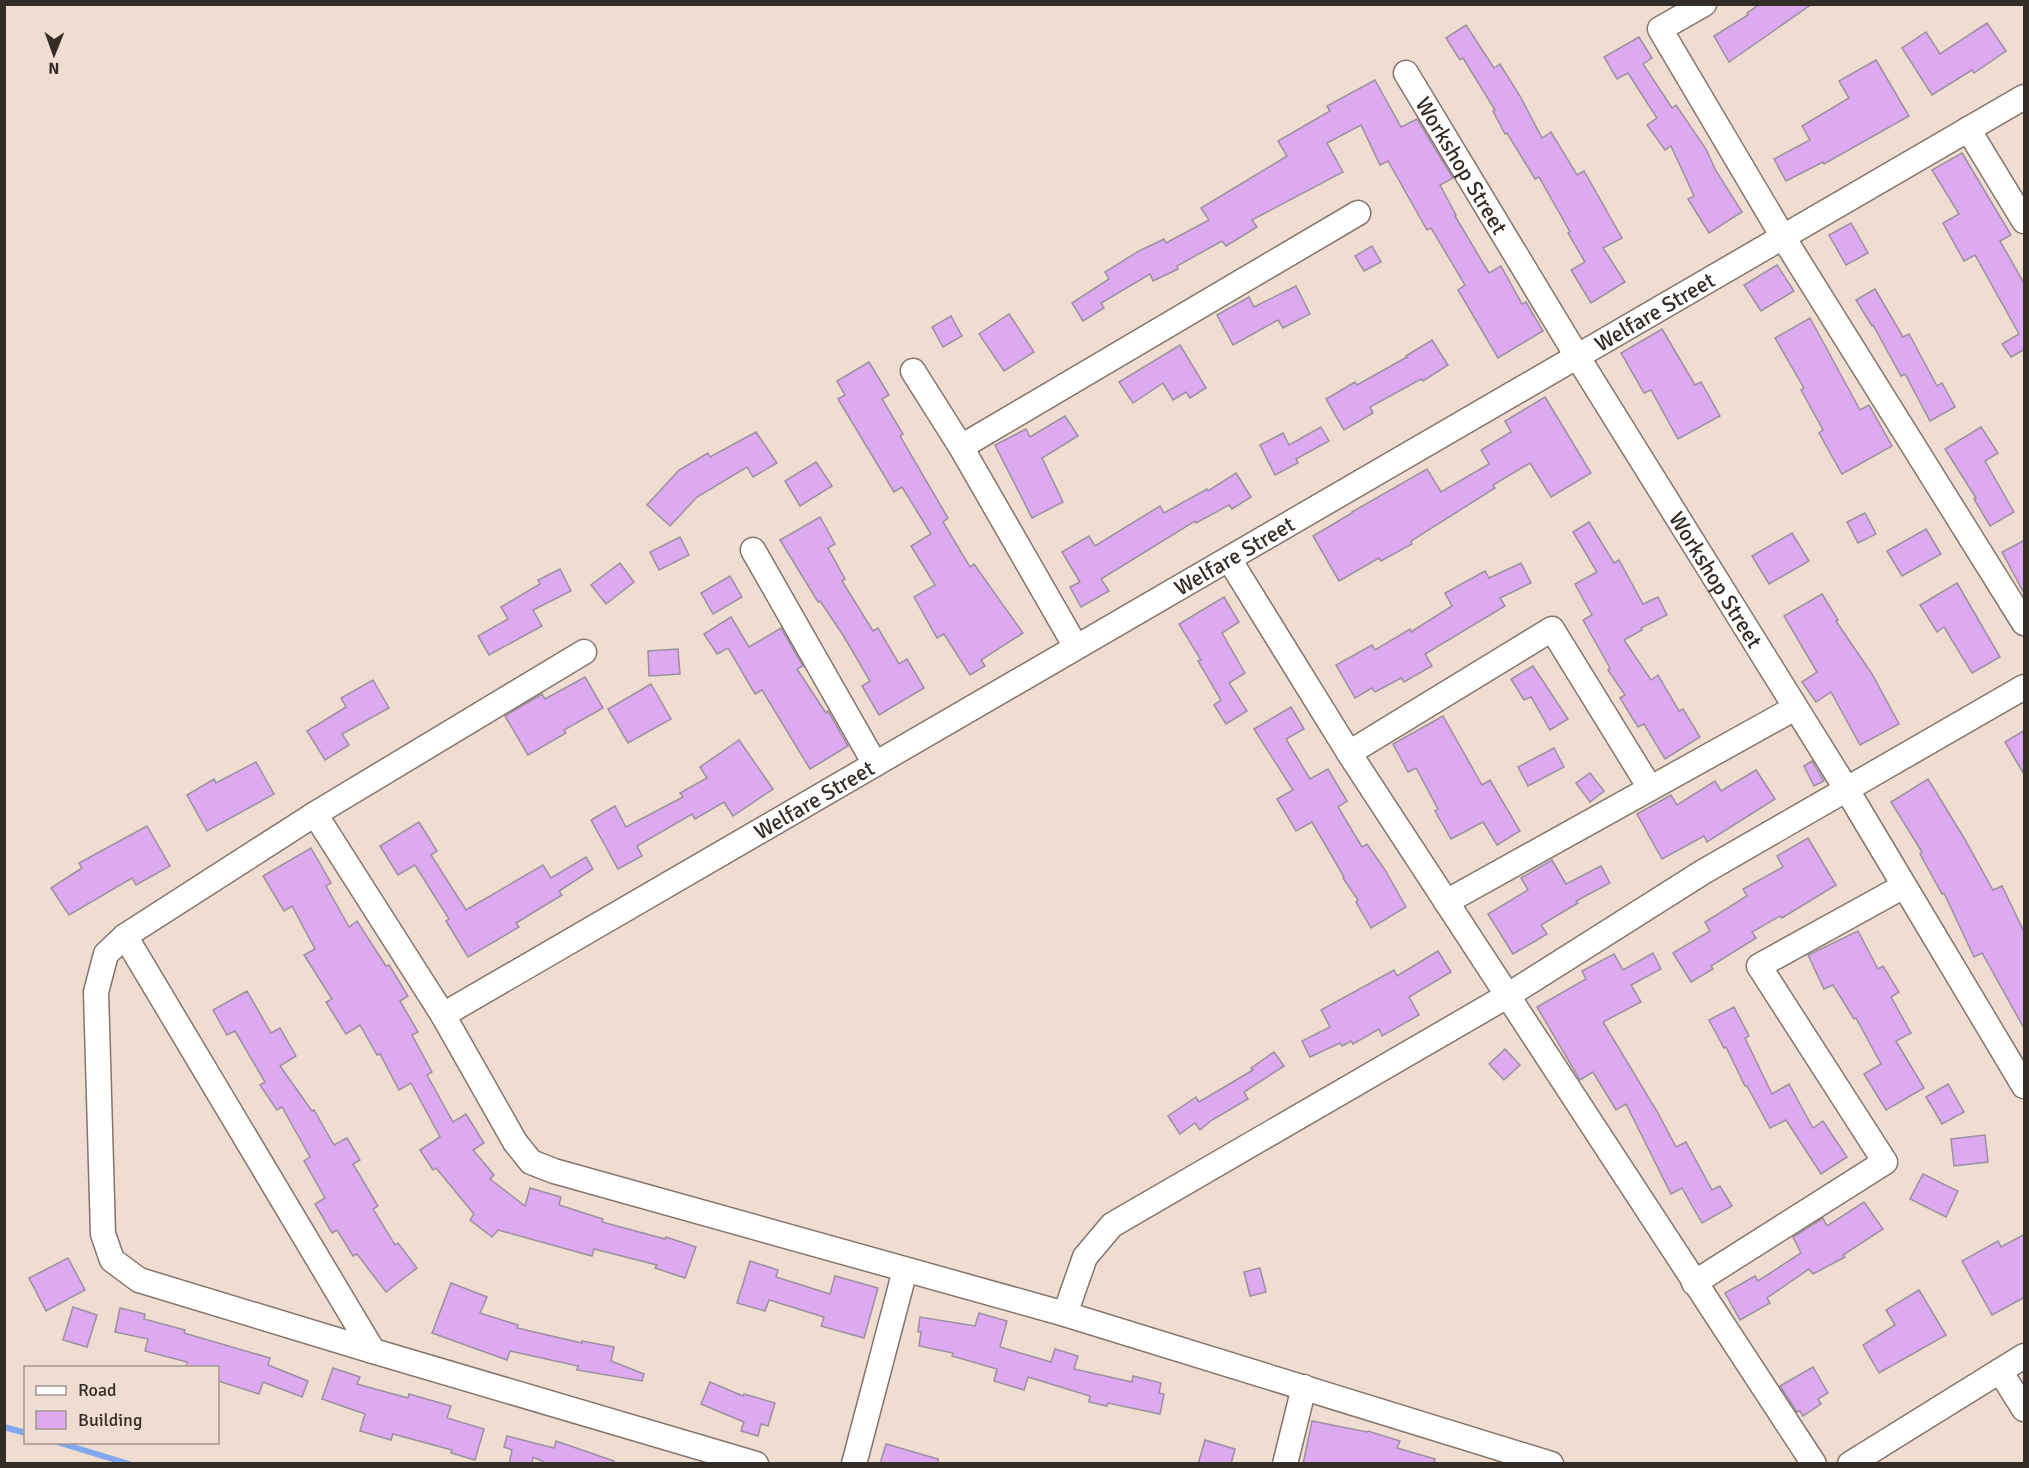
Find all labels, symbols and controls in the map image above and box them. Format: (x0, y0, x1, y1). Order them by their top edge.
north arrow (24, 24, 84, 84)
text: N (48, 58, 59, 78)
street label: Workshop Street (1410, 92, 1513, 239)
street label: Welfare Street (1590, 266, 1720, 357)
street label: Workshop Street (1663, 507, 1768, 653)
street label: Welfare Street (1170, 510, 1300, 601)
street label: Welfare Street (749, 754, 879, 845)
legend (24, 1366, 219, 1444)
text: Road (78, 1379, 117, 1401)
text: Building (78, 1409, 142, 1431)

